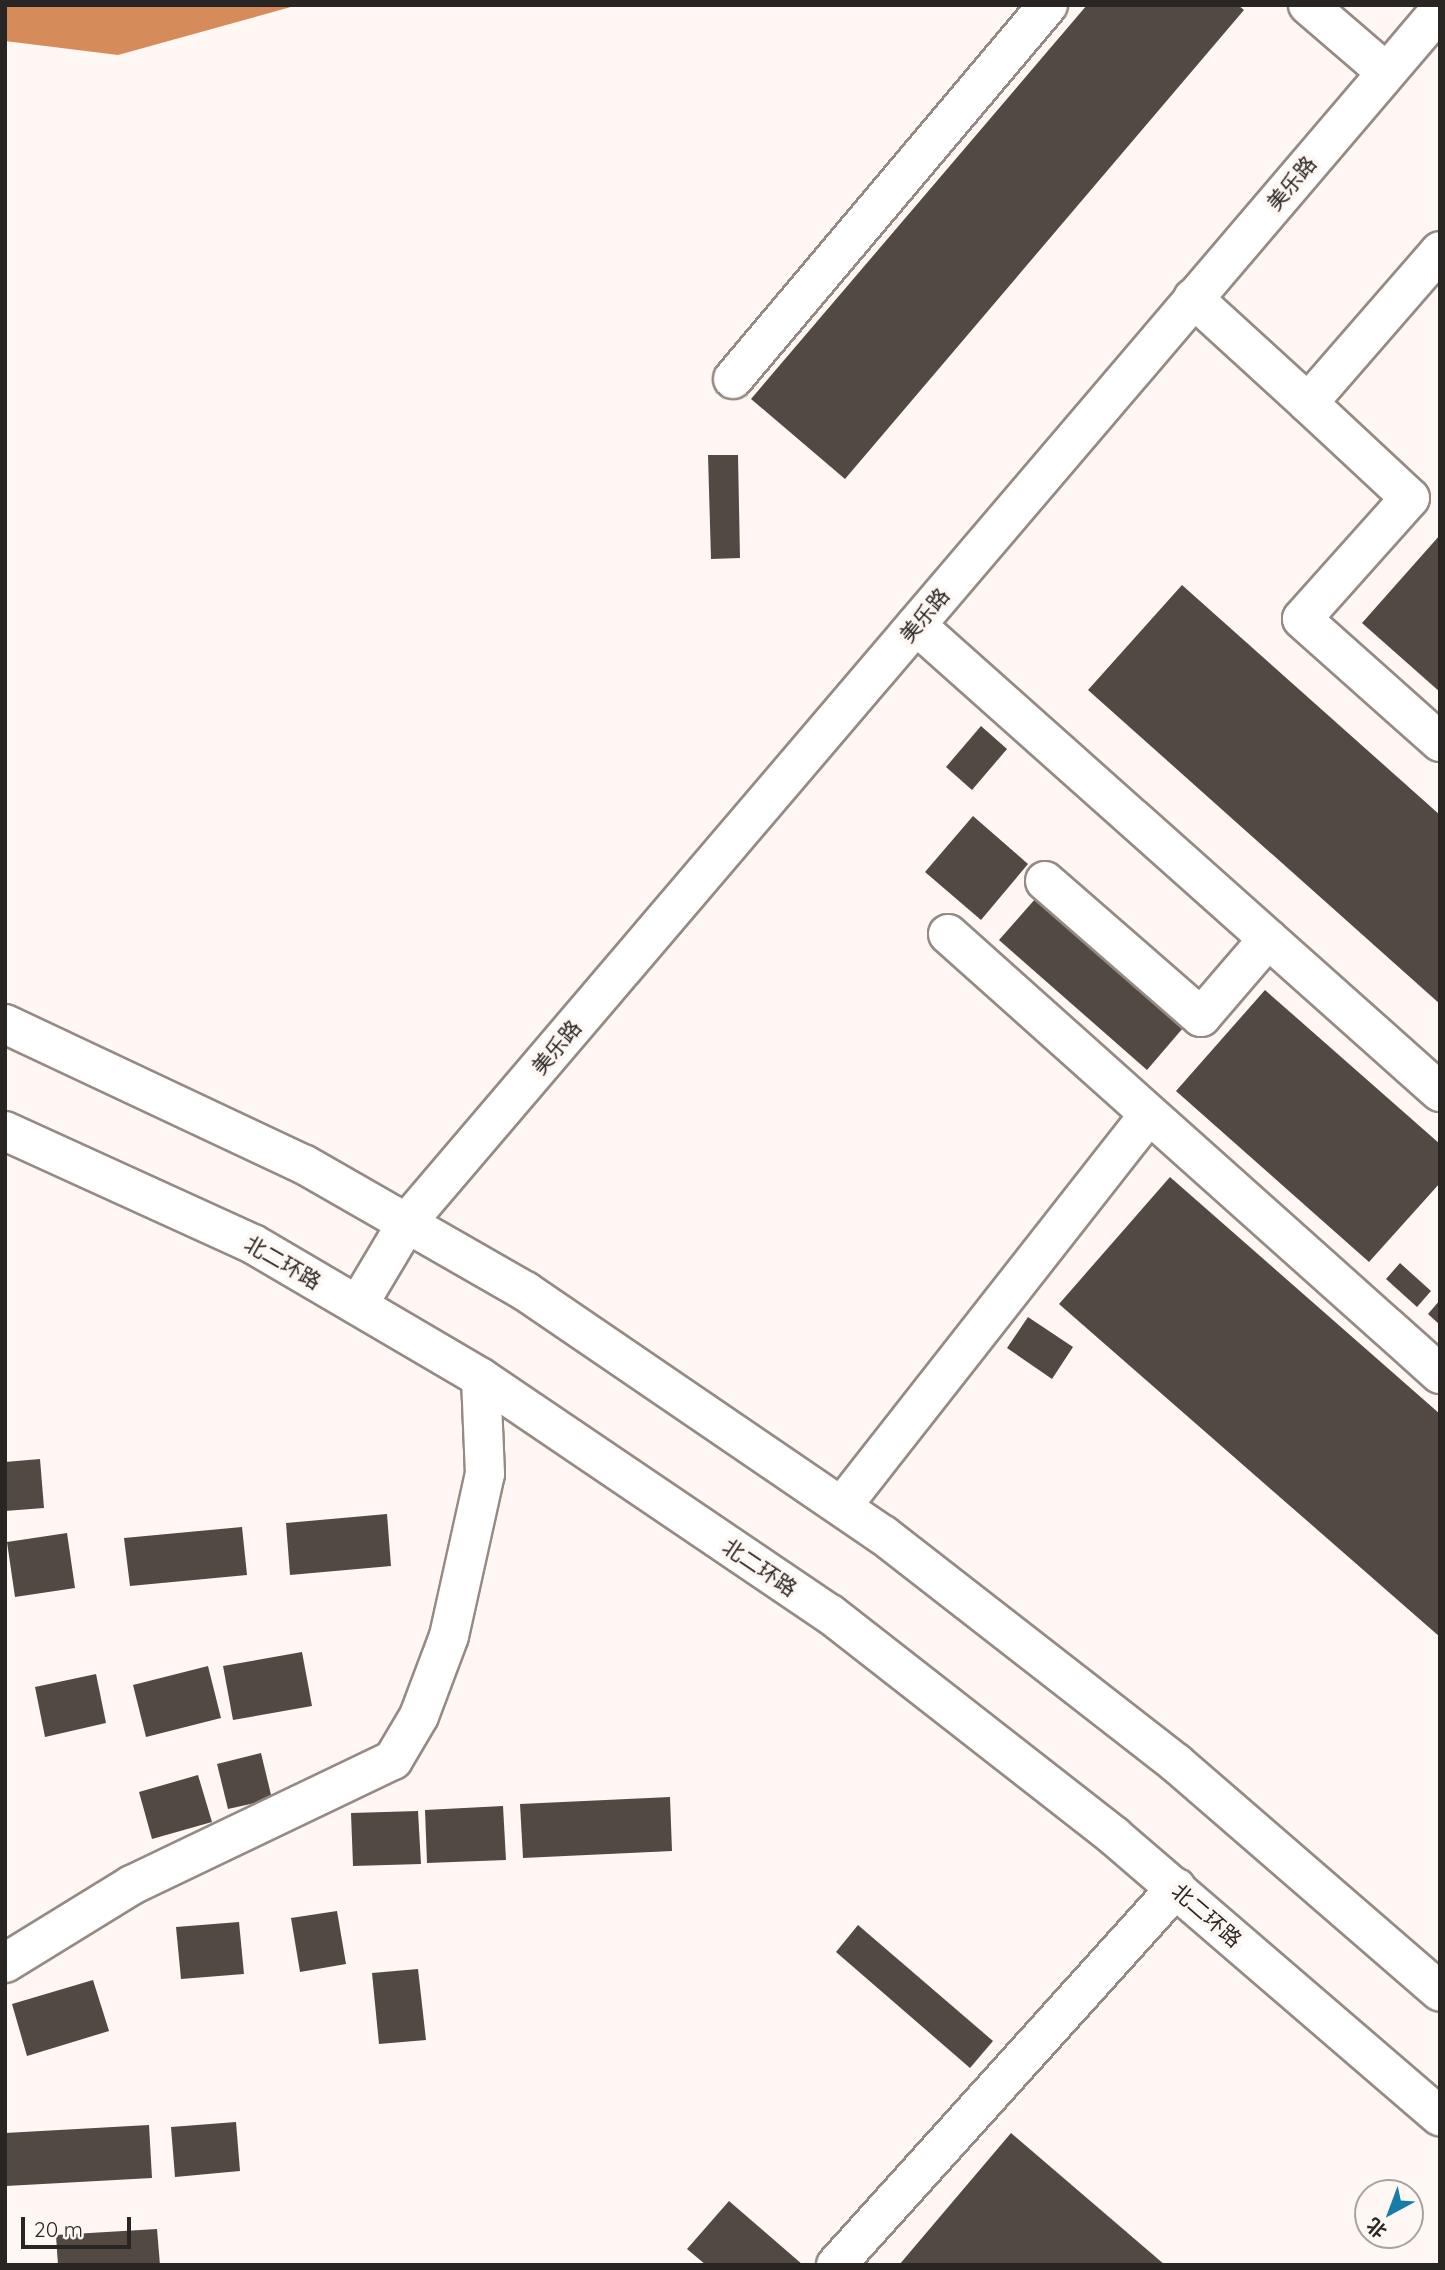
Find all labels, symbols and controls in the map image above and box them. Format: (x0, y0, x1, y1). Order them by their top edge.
street label: 美乐路 (1261, 151, 1321, 215)
street label: 美乐路 (894, 583, 954, 647)
street label: 美乐路 (526, 1015, 586, 1079)
street label: 北二环路 (240, 1230, 326, 1294)
street label: 北二环路 (718, 1533, 802, 1601)
street label: 北二环路 (1167, 1878, 1247, 1952)
north arrow (1354, 2179, 1424, 2249)
scale bar (24, 2204, 135, 2248)
text: 北 (1361, 2213, 1392, 2244)
text: 20 m (34, 2216, 83, 2242)

